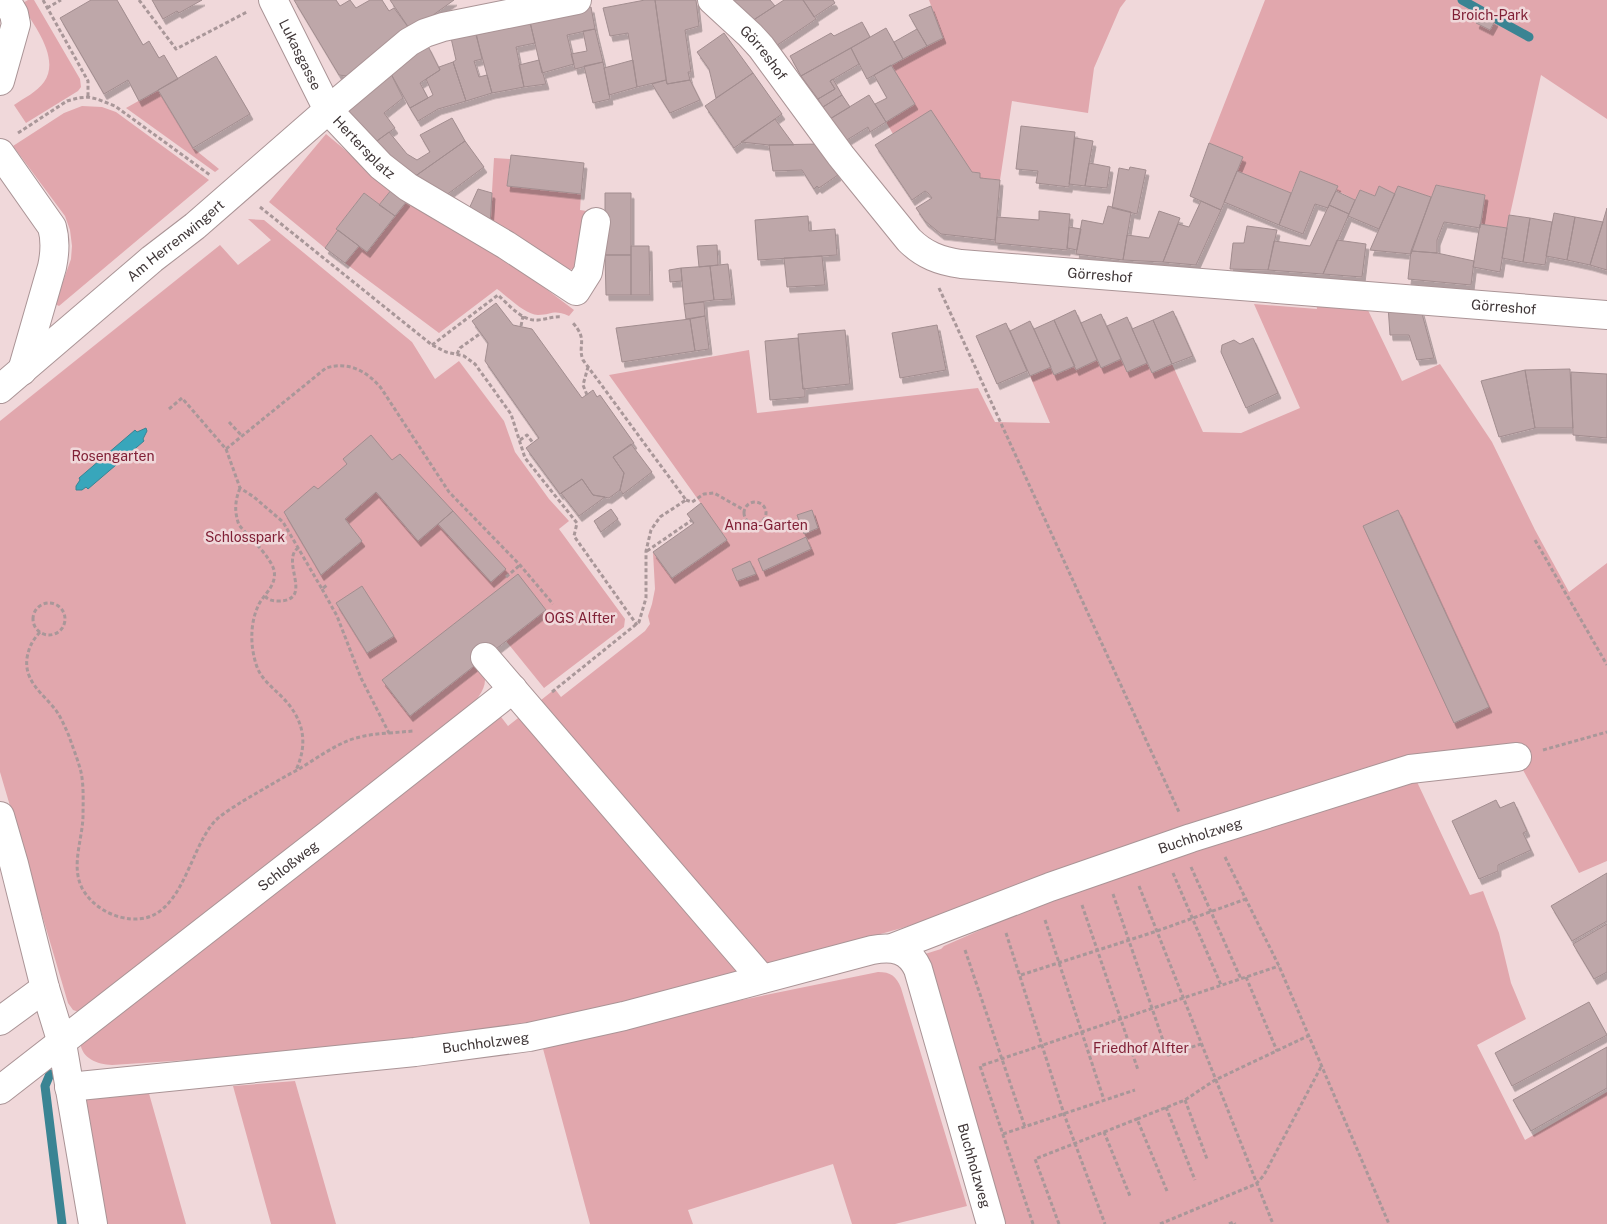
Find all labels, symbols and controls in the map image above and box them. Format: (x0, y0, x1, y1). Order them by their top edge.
park label: Broich-Park (1452, 7, 1529, 23)
street label: Lukasgasse (276, 17, 325, 93)
street label: Görreshof (737, 22, 791, 83)
street label: Hertersplatz (330, 113, 399, 182)
street label: Am Herrenwingert (124, 196, 227, 285)
street label: Görreshof (1067, 264, 1134, 286)
street label: Görreshof (1471, 296, 1537, 317)
park label: Rosengarten (72, 448, 154, 464)
park label: Anna-Garten (724, 517, 808, 533)
park label: Schlosspark (205, 529, 285, 545)
park label: OGS Alfter (545, 610, 615, 626)
street label: Buchholzweg (1156, 814, 1244, 857)
street label: Schloßweg (255, 837, 322, 894)
street label: Buchholzweg (441, 1029, 530, 1056)
park label: Friedhof Alfter (1093, 1040, 1189, 1056)
street label: Buchholzweg (955, 1121, 994, 1210)

